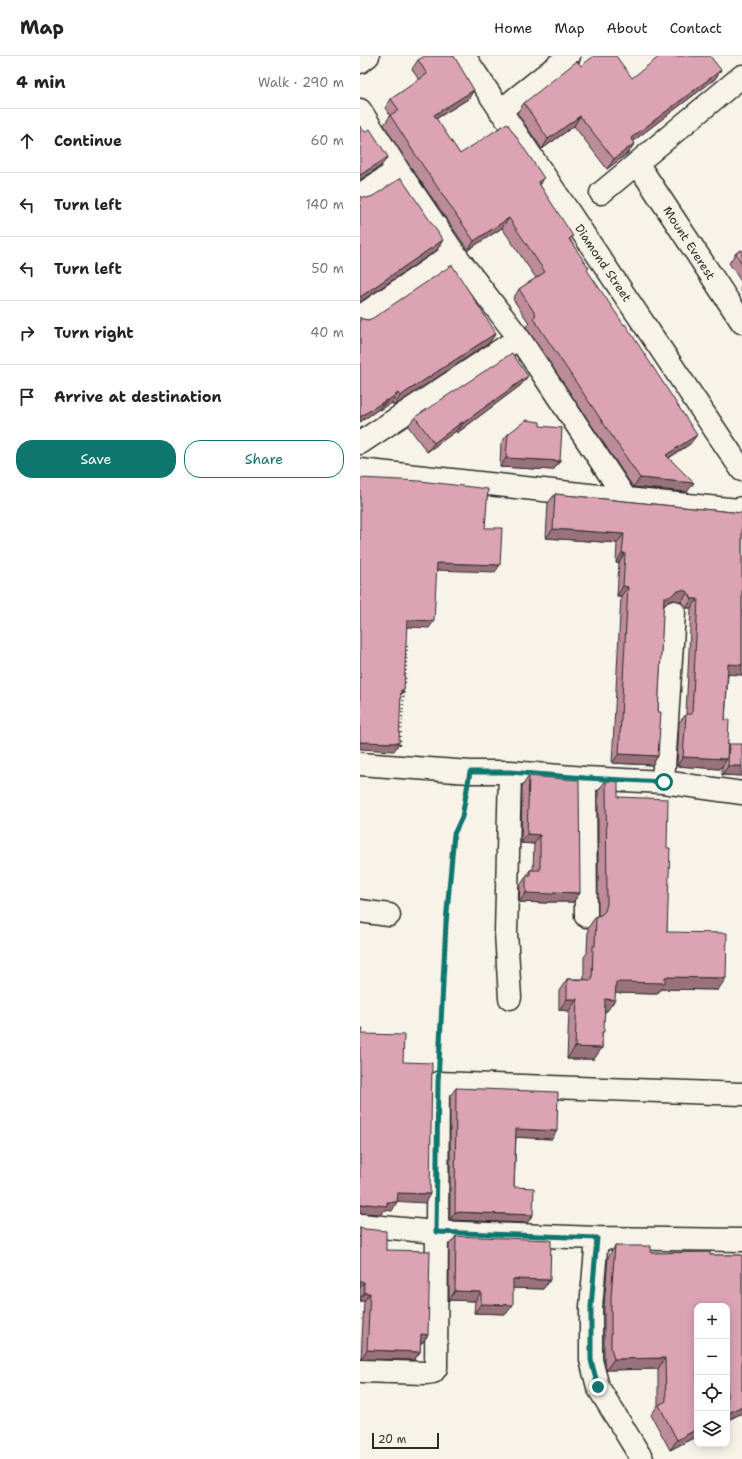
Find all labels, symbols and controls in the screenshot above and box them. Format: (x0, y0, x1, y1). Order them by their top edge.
text: Map (20, 15, 64, 40)
text: Home (494, 19, 533, 37)
text: Map (555, 19, 585, 37)
text: About (607, 19, 648, 37)
text: Contact (670, 19, 722, 37)
text: 4 min (16, 71, 66, 93)
text: Walk · 290 m (258, 74, 344, 91)
icon: ahead (16, 130, 38, 152)
text: Continue (54, 131, 122, 151)
text: 60 m (311, 132, 344, 149)
icon: left (16, 194, 38, 216)
text: Turn left (54, 195, 122, 215)
text: 140 m (305, 196, 344, 213)
street label: Mount Everest (659, 203, 719, 283)
street label: Diamond Street (571, 221, 635, 305)
icon: left (16, 258, 38, 280)
text: Turn left (54, 259, 122, 279)
text: 50 m (311, 260, 344, 277)
icon: right (16, 322, 38, 344)
text: Turn right (54, 323, 134, 343)
text: 40 m (310, 324, 344, 341)
icon: arrive (16, 386, 38, 408)
text: Arrive at destination (54, 387, 222, 407)
button: Save (16, 440, 176, 478)
button: Share (184, 440, 344, 478)
route start (655, 773, 673, 791)
map controls (694, 1303, 730, 1447)
button: + (694, 1303, 730, 1339)
button: − (694, 1339, 730, 1375)
button: locate (694, 1375, 730, 1411)
route end (589, 1378, 607, 1396)
button: layers (694, 1411, 730, 1447)
scale bar (372, 1431, 439, 1450)
text: 20 m (378, 1432, 406, 1447)

